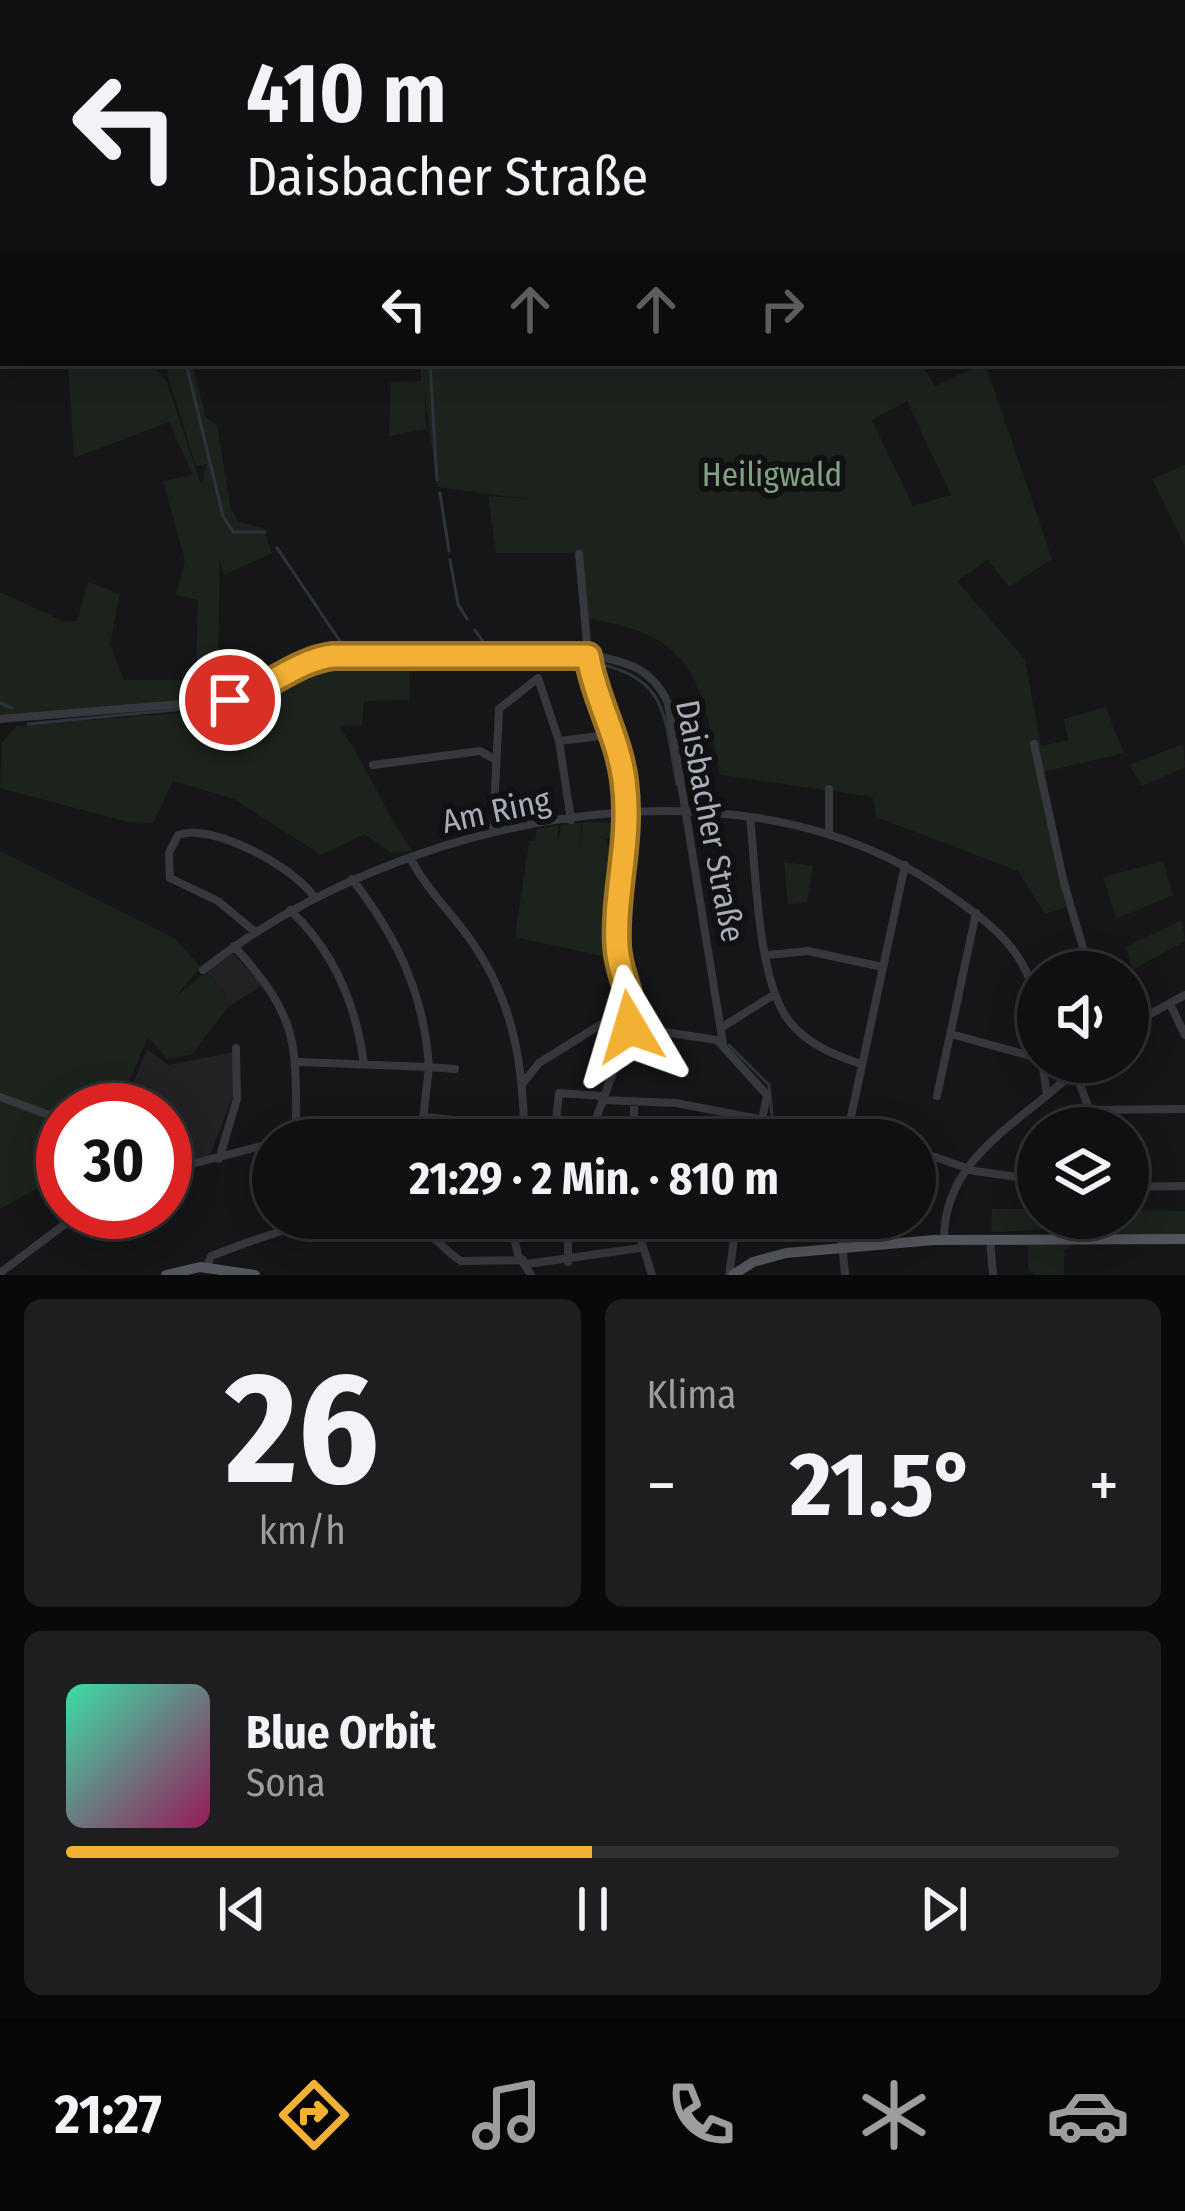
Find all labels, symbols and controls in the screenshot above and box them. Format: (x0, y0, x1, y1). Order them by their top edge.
text: 410 m (246, 43, 447, 144)
icon: left (48, 48, 204, 204)
text: Daisbacher Straße (246, 145, 648, 209)
icon: left (371, 276, 437, 342)
icon: ahead (497, 276, 563, 342)
icon: ahead (623, 276, 689, 342)
icon: right (749, 276, 815, 342)
park label: Heiligwald (702, 455, 842, 495)
pin (179, 649, 281, 751)
icon: arrive (197, 667, 263, 733)
street label: Daisbacher Straße (667, 697, 753, 945)
street label: Am Ring (438, 780, 554, 842)
map controls (1017, 951, 1149, 1239)
button: sound (1017, 951, 1149, 1083)
position arrow (567, 964, 693, 1090)
speed limit sign: 30 (36, 1083, 192, 1239)
button: layers (1017, 1107, 1149, 1239)
text: 21:29 · 2 Min. · 810 m (409, 1152, 779, 1206)
text: 26 (225, 1336, 379, 1523)
text: Klima (647, 1372, 736, 1418)
text: 21.5° (790, 1431, 975, 1539)
text: − (647, 1446, 676, 1525)
text: + (1089, 1446, 1119, 1525)
text: km/h (259, 1508, 346, 1554)
text: Blue Orbit (246, 1706, 436, 1760)
text: Sona (246, 1760, 326, 1806)
icon: previous (209, 1876, 275, 1942)
icon: pause (560, 1876, 626, 1942)
icon: next (911, 1876, 977, 1942)
icon: directions (272, 2073, 356, 2157)
icon: music (465, 2073, 549, 2157)
icon: phone (659, 2073, 743, 2157)
icon: climate (852, 2073, 936, 2157)
icon: car (1046, 2073, 1130, 2157)
text: 21:27 (55, 2083, 162, 2147)

